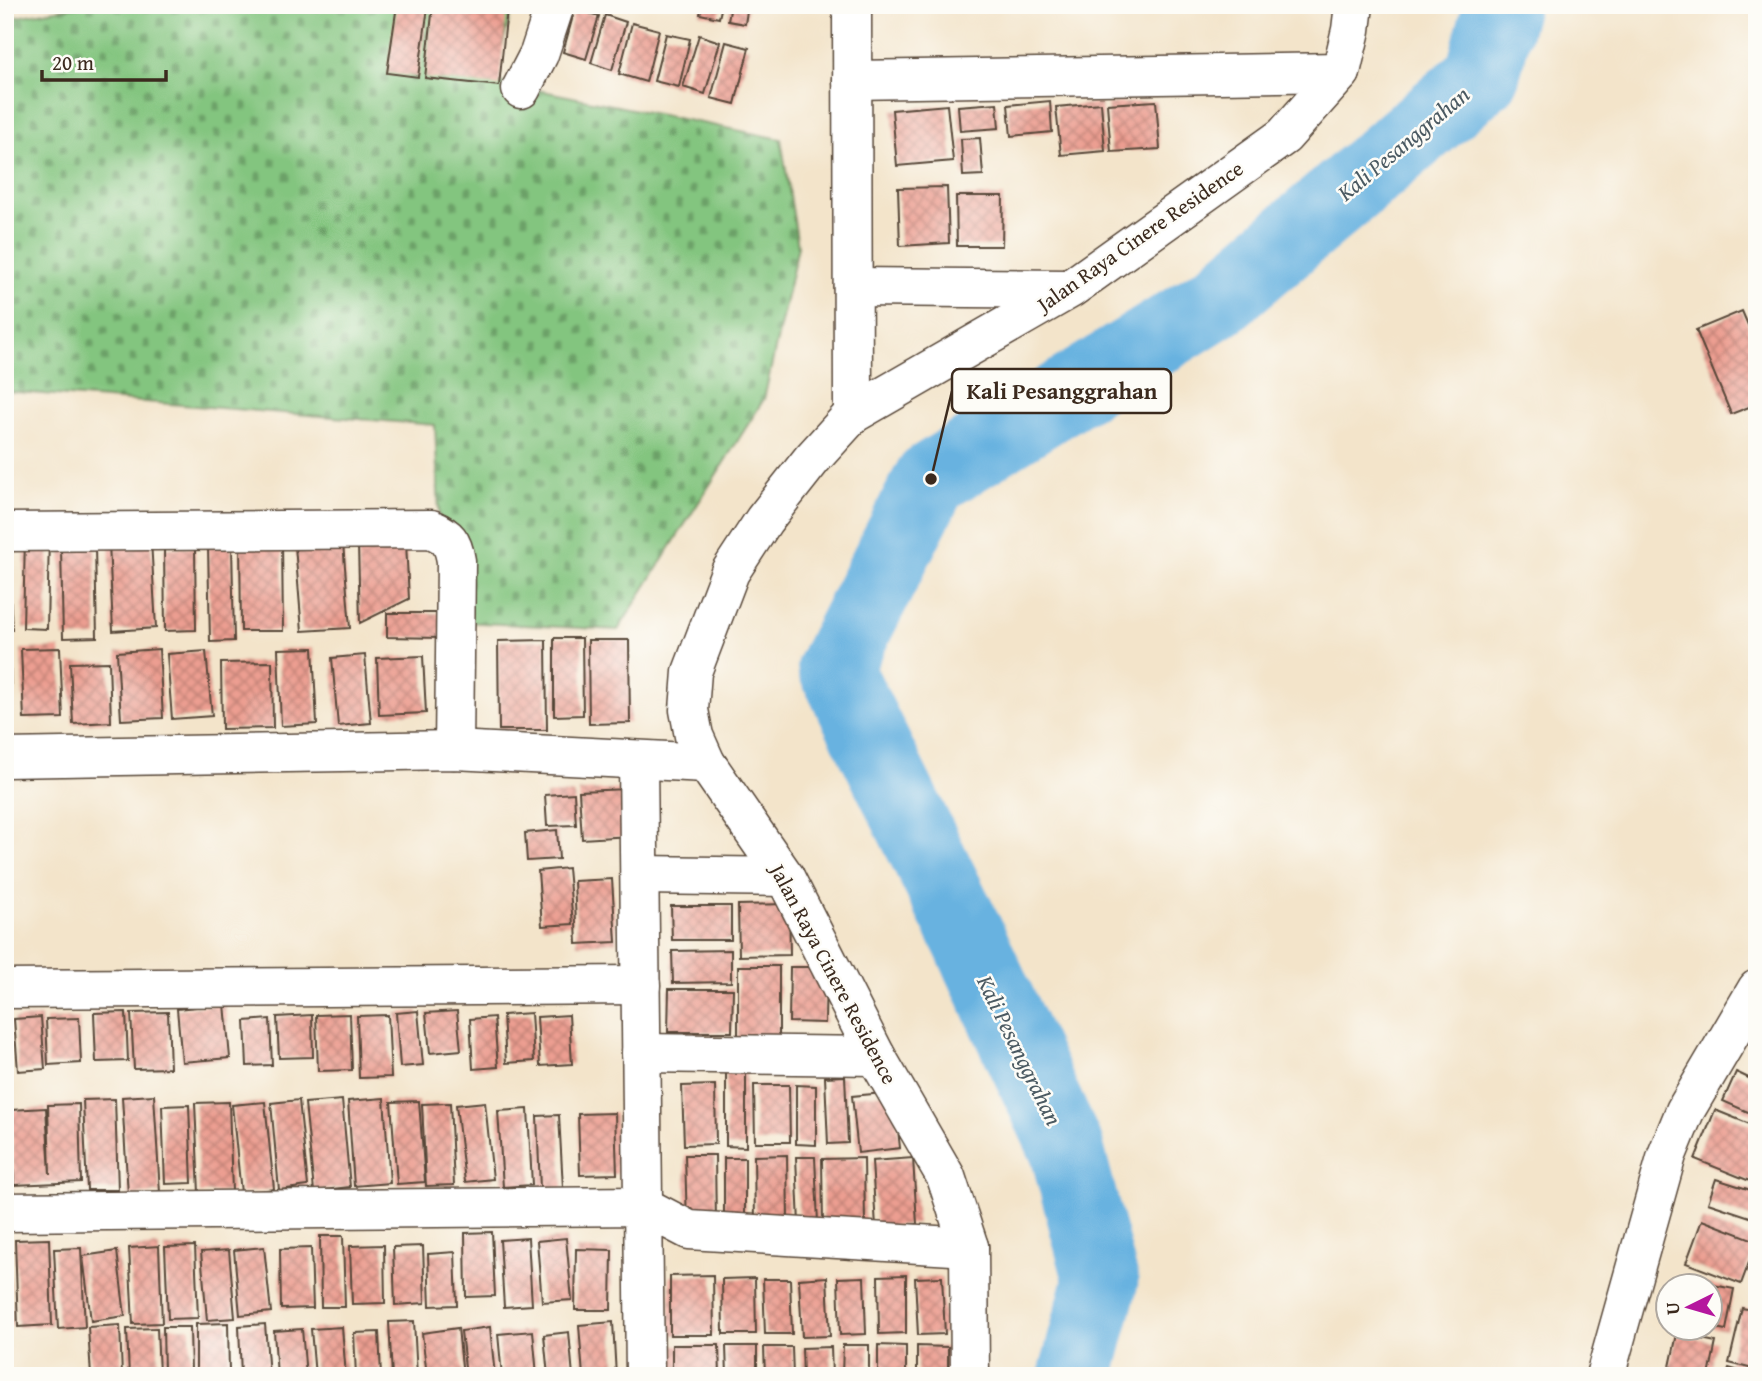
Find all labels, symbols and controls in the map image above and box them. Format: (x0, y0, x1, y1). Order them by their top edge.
scale bar (42, 38, 166, 82)
text: 20 m (52, 47, 94, 78)
water label: Kali Pesanggrahan (1329, 78, 1477, 209)
street label: Jalan Raya Cinere Residence (1028, 153, 1250, 321)
callout: Kali Pesanggrahan (952, 369, 1171, 413)
text: Kali Pesanggrahan (967, 374, 1158, 407)
street label: Jalan Raya Cinere Residence (761, 856, 905, 1090)
water label: Kali Pesanggrahan (969, 968, 1071, 1131)
north arrow (1654, 1272, 1724, 1342)
text: U (1658, 1301, 1687, 1316)

